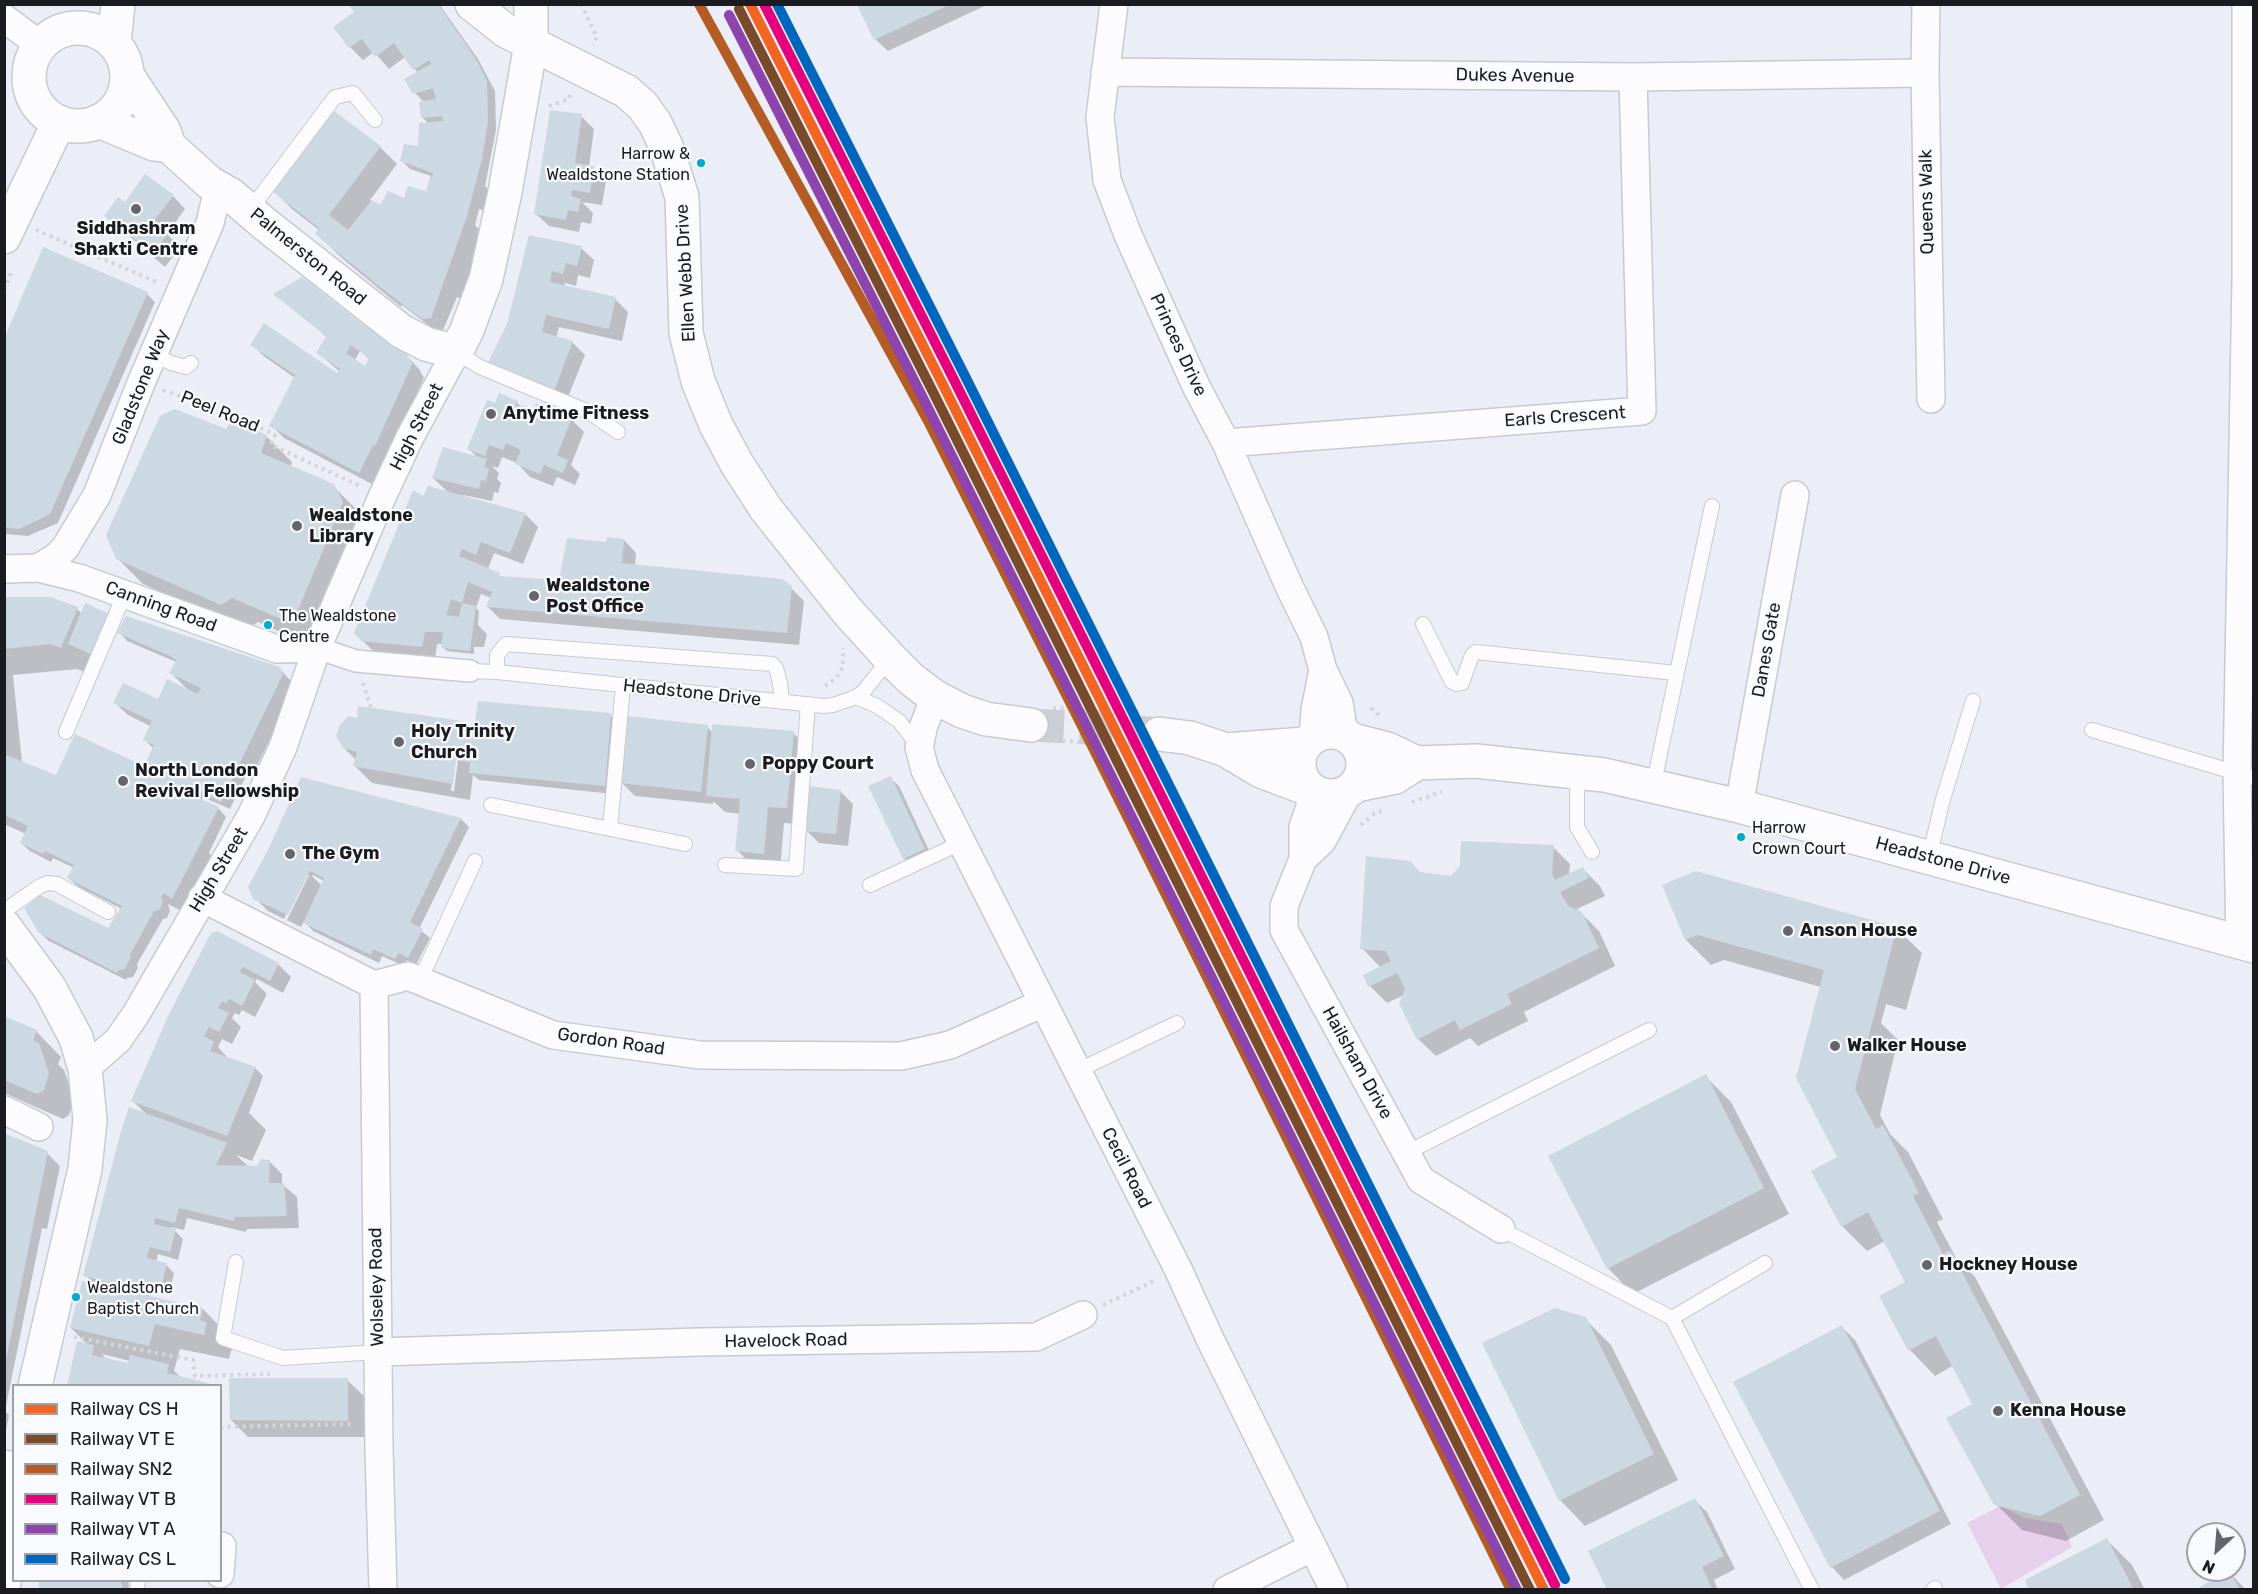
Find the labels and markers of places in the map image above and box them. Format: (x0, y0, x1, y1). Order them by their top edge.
place label: Harrow & Wealdstone Station (546, 144, 690, 182)
marker: Harrow & Wealdstone Station (695, 157, 707, 169)
marker: Siddhashram Shakti Centre (129, 202, 143, 216)
place label: Siddhashram Shakti Centre (74, 218, 198, 260)
place label: Anytime Fitness (503, 403, 649, 425)
marker: Anytime Fitness (484, 407, 498, 421)
place label: Wealdstone Library (309, 505, 413, 548)
marker: Wealdstone Library (290, 519, 304, 533)
place label: Wealdstone Post Office (546, 575, 650, 618)
marker: Wealdstone Post Office (527, 589, 541, 603)
place label: The Wealdstone Centre (279, 606, 396, 644)
marker: The Wealdstone Centre (262, 619, 274, 631)
place label: Holy Trinity Church (411, 721, 515, 764)
marker: Holy Trinity Church (392, 735, 406, 749)
place label: Poppy Court (762, 753, 874, 775)
marker: Poppy Court (743, 757, 757, 771)
place label: North London Revival Fellowship (135, 760, 299, 802)
marker: North London Revival Fellowship (116, 774, 130, 788)
place label: Harrow Crown Court (1752, 818, 1846, 856)
marker: Harrow Crown Court (1735, 831, 1747, 843)
place label: The Gym (302, 843, 379, 865)
marker: The Gym (283, 847, 297, 861)
place label: Anson House (1800, 920, 1917, 942)
marker: Anson House (1781, 924, 1795, 938)
place label: Walker House (1847, 1035, 1967, 1057)
marker: Walker House (1828, 1039, 1842, 1053)
place label: Hockney House (1939, 1254, 2078, 1276)
marker: Hockney House (1920, 1258, 1934, 1272)
place label: Wealdstone Baptist Church (87, 1278, 199, 1316)
marker: Wealdstone Baptist Church (70, 1291, 82, 1303)
place label: Kenna House (2010, 1400, 2126, 1422)
marker: Kenna House (1991, 1404, 2005, 1418)

